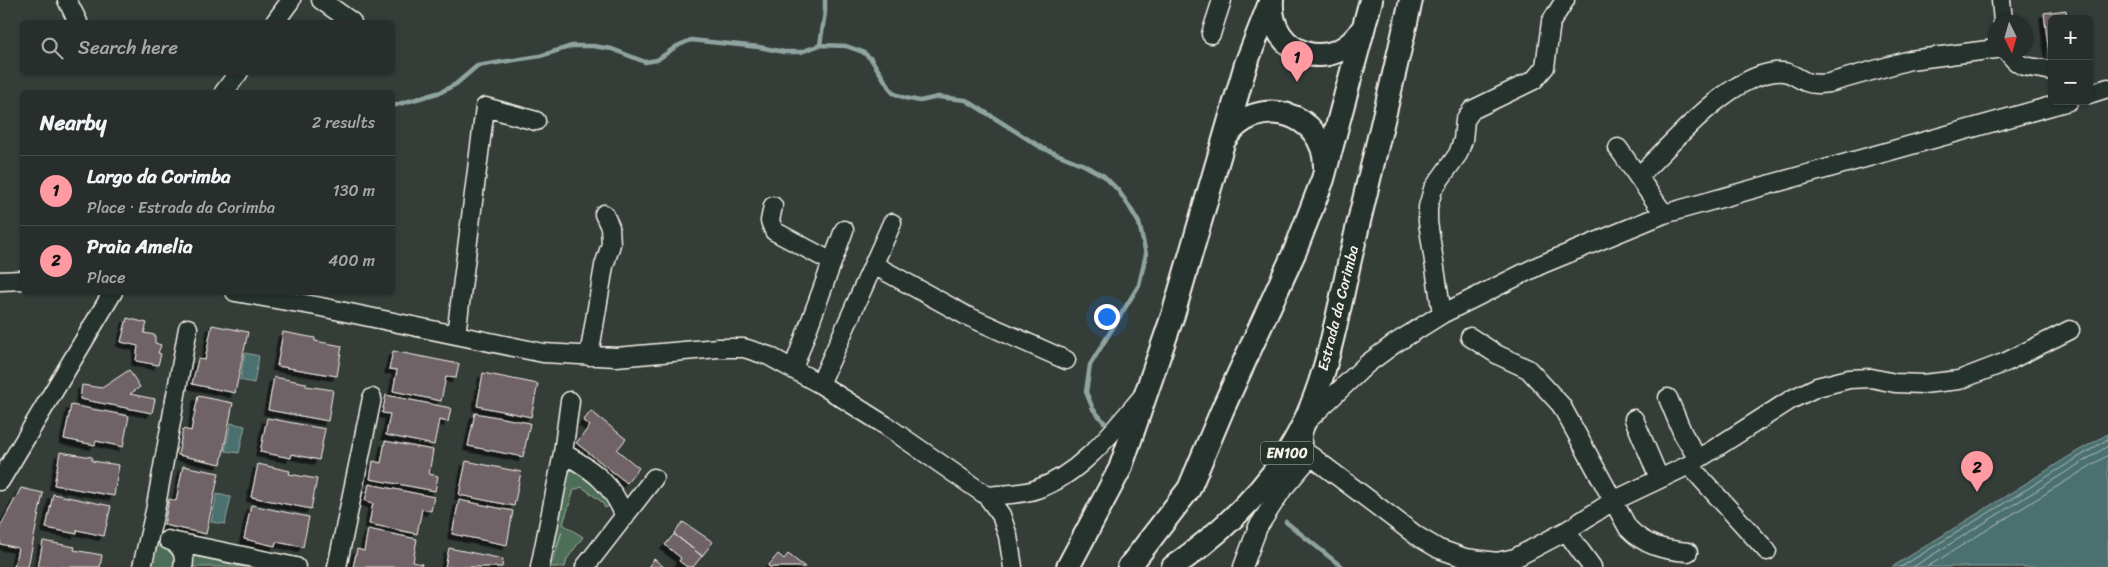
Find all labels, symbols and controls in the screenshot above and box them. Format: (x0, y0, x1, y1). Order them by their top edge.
north arrow (1988, 15, 2033, 60)
map controls (2048, 15, 2093, 105)
button: + (2048, 15, 2093, 60)
search box (20, 20, 395, 75)
text: Search here (78, 31, 178, 64)
icon: search (38, 34, 66, 62)
pin: 1 (1281, 41, 1313, 82)
button: − (2048, 60, 2093, 105)
text: Nearby (40, 104, 106, 142)
text: 2 results (312, 108, 375, 137)
text: Largo da Corimba (87, 160, 231, 193)
text: 1 (53, 176, 59, 205)
text: 130 m (333, 176, 375, 205)
text: Place · Estrada da Corimba (87, 193, 275, 222)
text: Praia Amelia (87, 230, 193, 263)
street label: Estrada da Corimba (1310, 242, 1366, 373)
text: 2 (51, 246, 61, 275)
text: 400 m (328, 246, 375, 275)
text: Place (87, 263, 126, 292)
your location (1094, 304, 1120, 330)
road number: EN100 (1261, 442, 1313, 464)
pin: 2 (1961, 451, 1993, 492)

